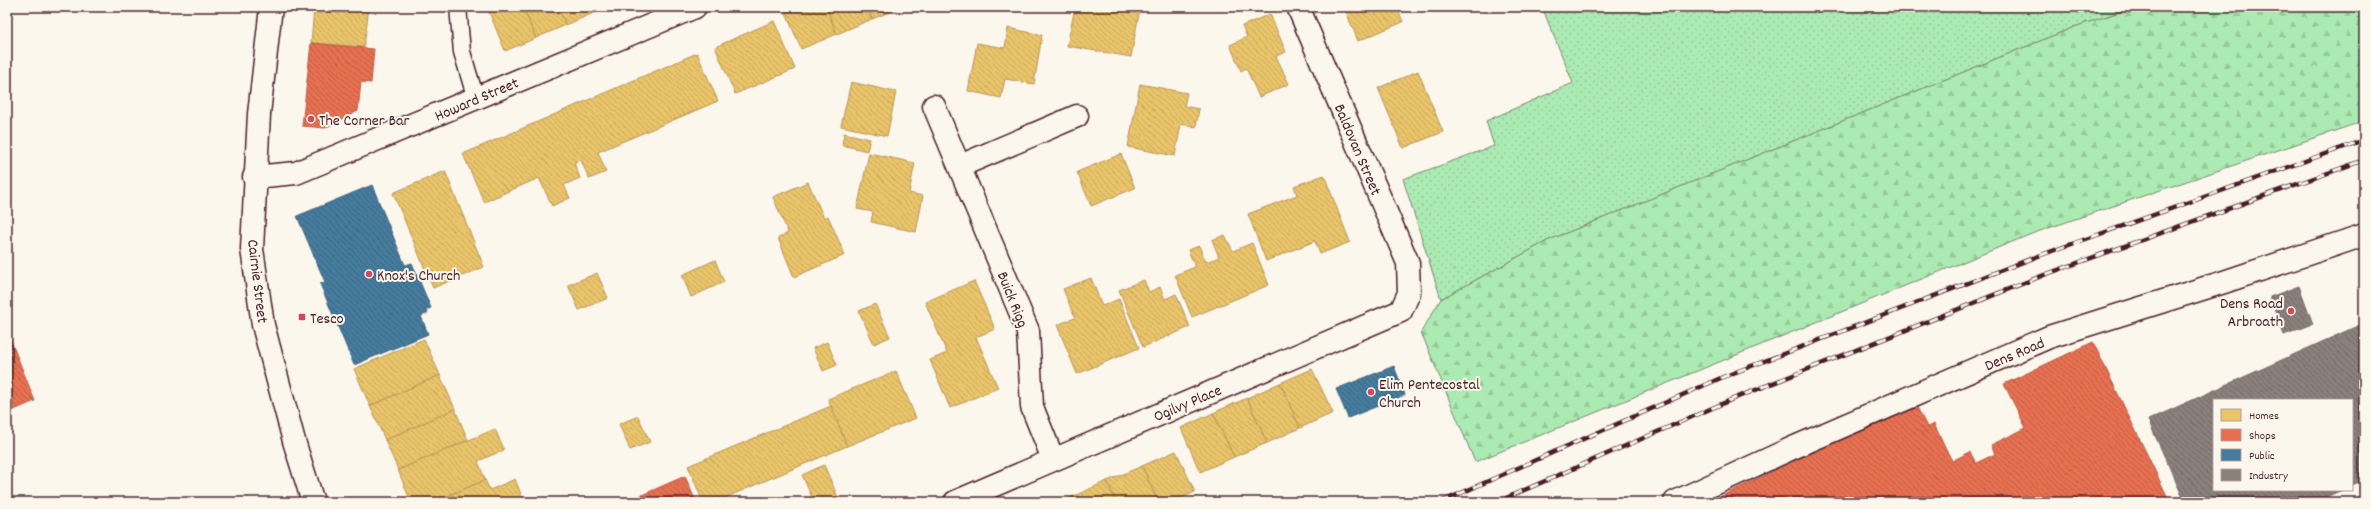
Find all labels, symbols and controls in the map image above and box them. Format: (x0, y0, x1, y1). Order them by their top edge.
street label: Howard Street (431, 72, 523, 128)
street label: Baldovan Street (1327, 101, 1386, 199)
place label: The Corner Bar (319, 110, 410, 133)
marker: The Corner Bar (306, 114, 316, 124)
street label: Cairnie Street (240, 238, 273, 325)
place label: Knox's Church (377, 265, 460, 288)
street label: Buick Rigg (990, 268, 1033, 332)
marker: Knox's Church (364, 269, 374, 279)
place label: Dens Road Arbroath (2220, 293, 2283, 334)
marker: Dens Road Arbroath (2286, 306, 2296, 316)
place label: Tesco (310, 308, 344, 331)
marker: Tesco (297, 312, 307, 322)
street label: Dens Road (1981, 332, 2048, 378)
place label: Elim Pentecostal Church (1379, 374, 1480, 415)
street label: Ogilvy Place (1150, 380, 1226, 429)
marker: Elim Pentecostal Church (1366, 387, 1376, 397)
legend (2213, 399, 2353, 491)
text: Homes (2249, 408, 2279, 425)
text: Shops (2249, 428, 2276, 445)
text: Public (2249, 448, 2275, 465)
text: Industry (2249, 468, 2289, 485)

